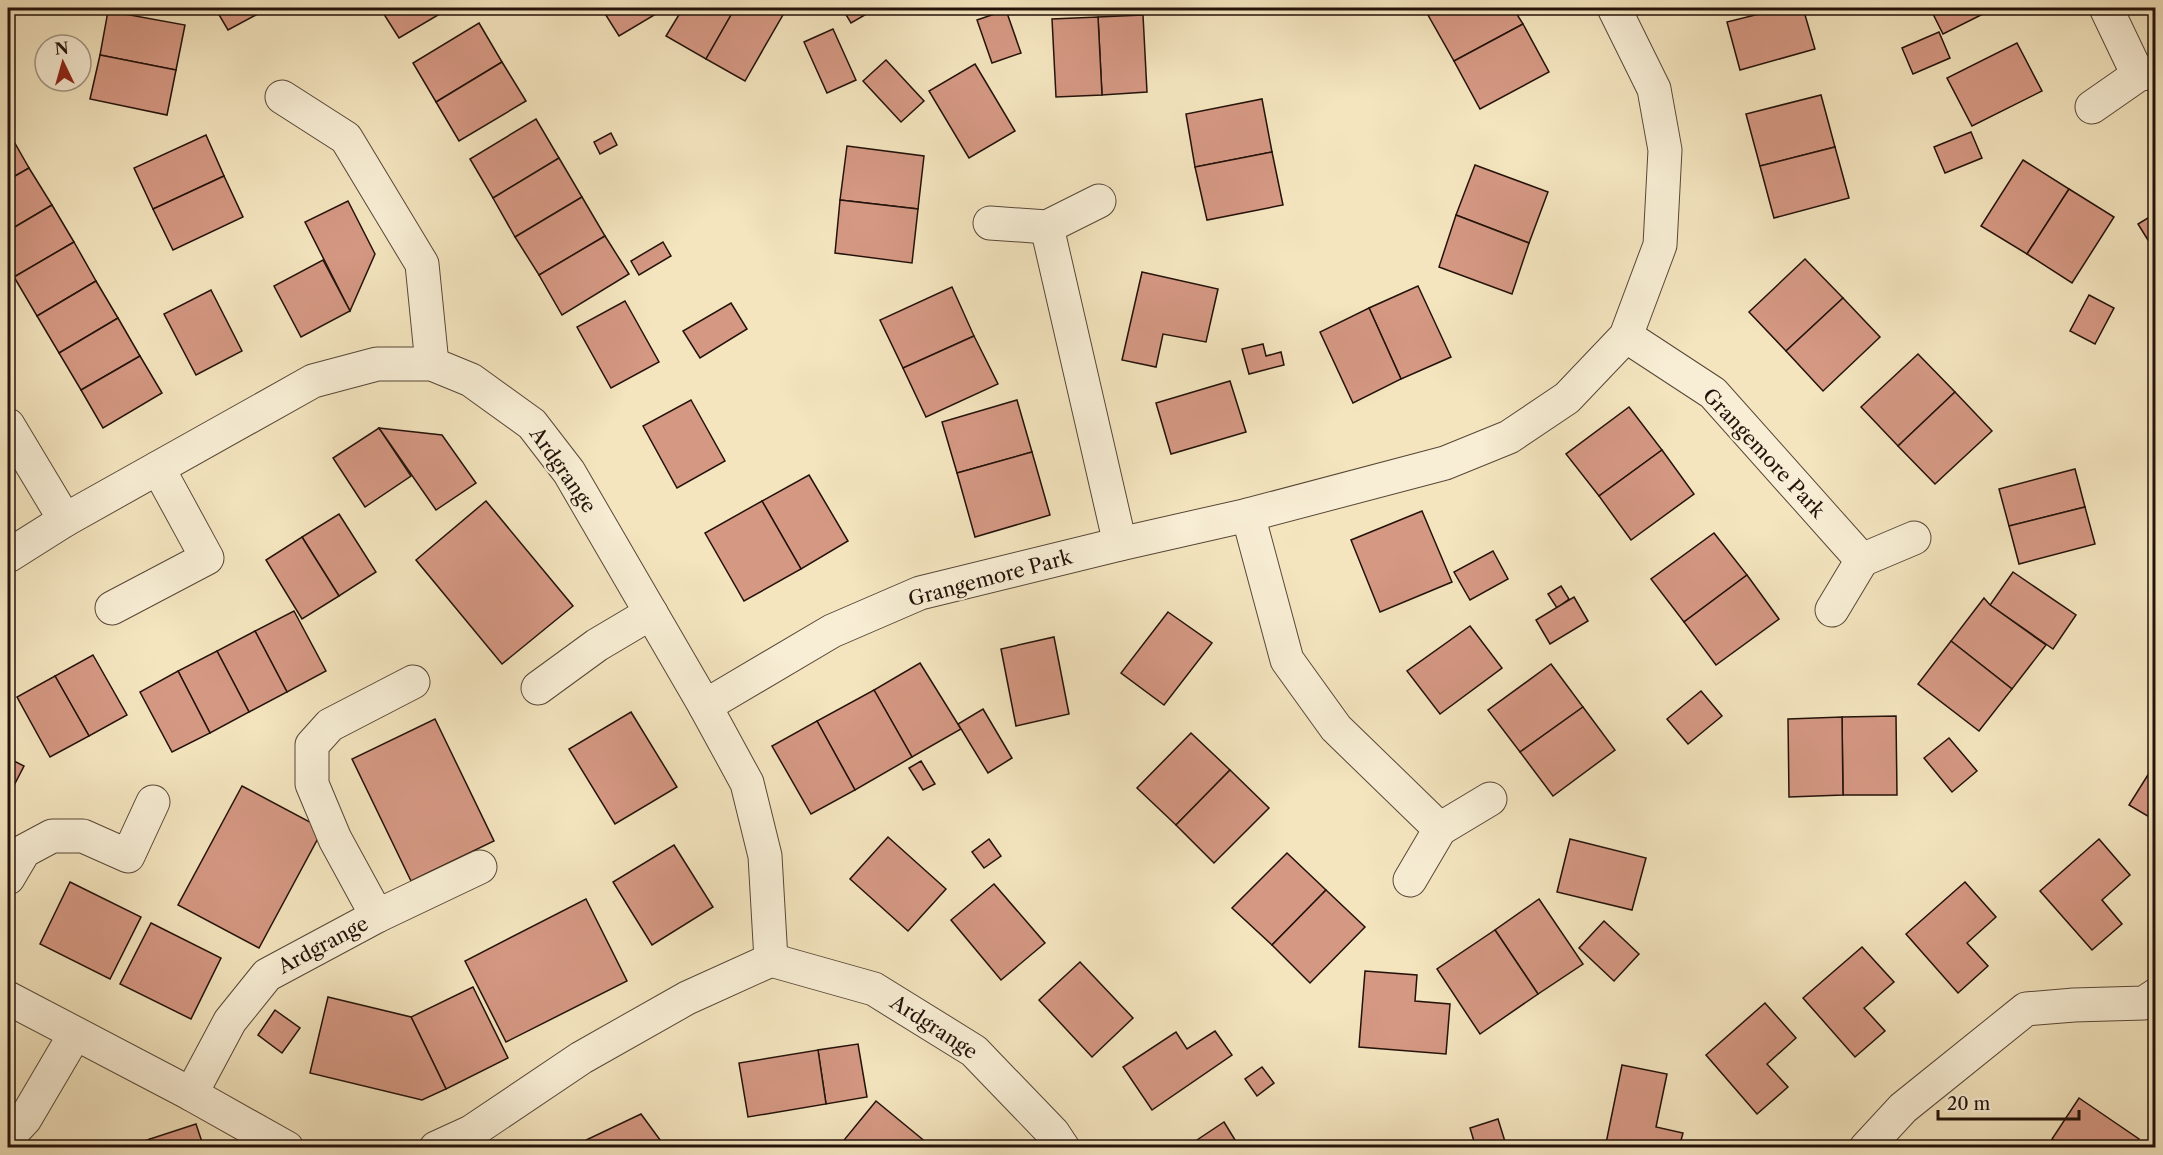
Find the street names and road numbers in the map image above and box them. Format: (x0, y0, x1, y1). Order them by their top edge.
street label: Grangemore Park (1698, 383, 1831, 524)
street label: Ardgrange (524, 422, 601, 517)
street label: Grangemore Park (906, 544, 1076, 611)
street label: Ardgrange (273, 911, 372, 979)
street label: Ardgrange (885, 989, 982, 1064)

